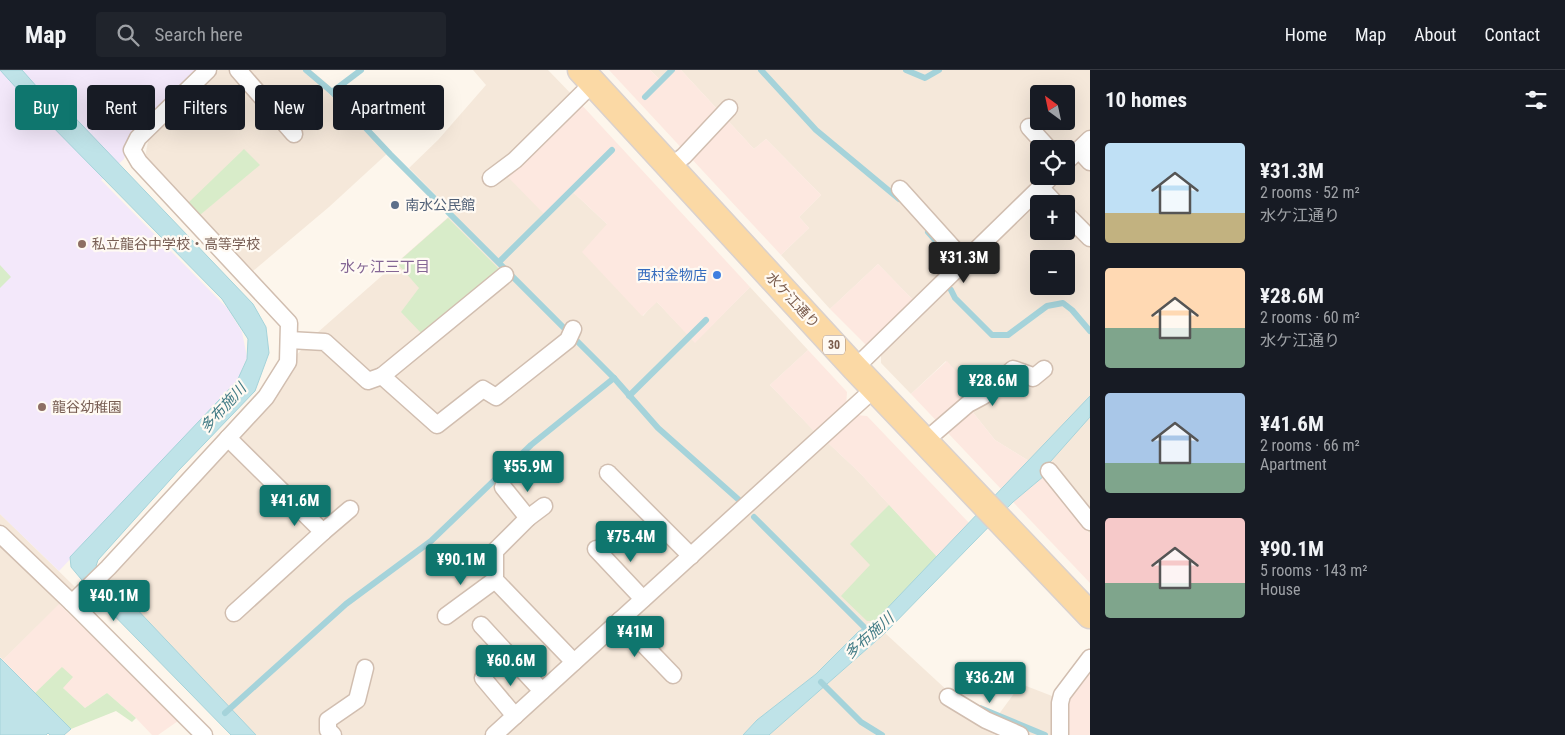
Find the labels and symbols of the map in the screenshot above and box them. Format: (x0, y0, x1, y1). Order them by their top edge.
north arrow (1030, 85, 1075, 130)
place label: 南水公民館 (405, 197, 475, 213)
marker: 南水公民館 (389, 199, 401, 211)
place label: 私立龍谷中学校・高等学校 (92, 236, 260, 252)
marker: 私立龍谷中学校・高等学校 (76, 238, 88, 250)
pin: ¥31.3M (923, 242, 1005, 284)
district label: 水ヶ江三丁目 (340, 258, 430, 276)
place label: 西村金物店 (637, 267, 707, 283)
marker: 西村金物店 (711, 269, 723, 281)
street label: 水ケ江通り (763, 269, 823, 331)
road number: 30 (823, 336, 845, 354)
pin: ¥28.6M (952, 364, 1034, 407)
water label: 多布施川 (196, 378, 251, 436)
place label: 龍谷幼稚園 (52, 399, 122, 415)
marker: 龍谷幼稚園 (36, 401, 48, 413)
pin: ¥55.9M (487, 450, 569, 493)
pin: ¥41.6M (254, 484, 336, 527)
pin: ¥75.4M (590, 520, 672, 563)
pin: ¥90.1M (420, 544, 502, 586)
pin: ¥40.1M (73, 580, 155, 622)
water label: 多布施川 (841, 608, 899, 663)
pin: ¥41M (605, 616, 665, 658)
pin: ¥60.6M (470, 644, 552, 687)
pin: ¥36.2M (949, 662, 1031, 704)

